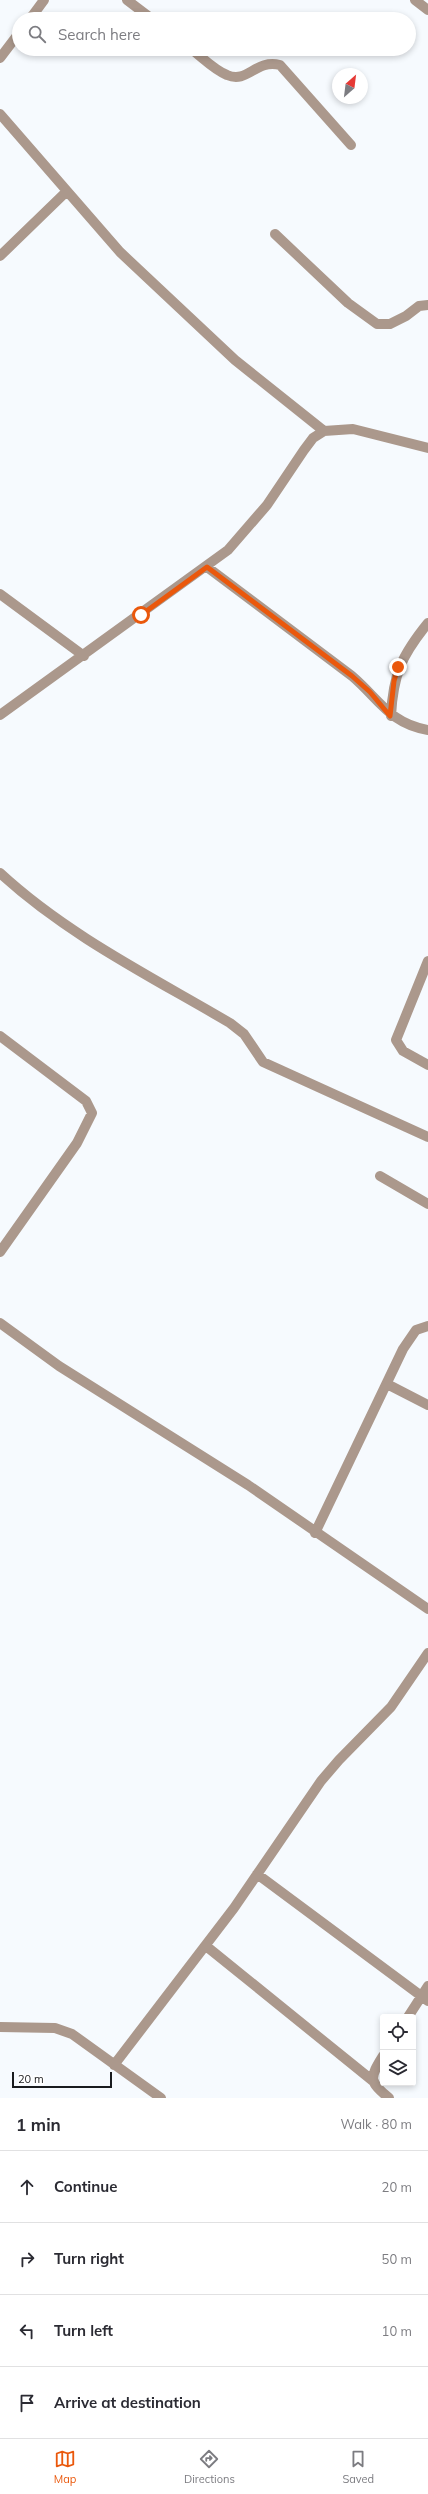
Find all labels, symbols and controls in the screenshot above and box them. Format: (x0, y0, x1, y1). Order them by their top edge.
search box (12, 12, 416, 56)
icon: search (26, 23, 48, 45)
text: Search here (58, 25, 140, 44)
north arrow (332, 68, 368, 104)
route start (132, 606, 150, 624)
route end (389, 658, 407, 676)
map controls (380, 2014, 416, 2086)
button: locate (380, 2014, 416, 2050)
button: layers (380, 2050, 416, 2086)
scale bar (12, 2070, 112, 2089)
text: 20 m (18, 2072, 44, 2086)
text: 1 min (16, 2114, 61, 2135)
text: Walk · 80 m (341, 2116, 412, 2132)
icon: ahead (16, 2176, 38, 2198)
text: Continue (54, 2177, 117, 2196)
text: 20 m (382, 2179, 412, 2195)
icon: right (16, 2248, 38, 2270)
text: Turn right (54, 2249, 124, 2268)
text: 50 m (382, 2251, 412, 2267)
icon: left (16, 2320, 38, 2342)
text: Turn left (54, 2321, 113, 2340)
text: 10 m (382, 2323, 412, 2339)
icon: arrive (16, 2392, 38, 2414)
text: Arrive at destination (54, 2393, 201, 2412)
tab: Map (54, 2448, 76, 2486)
tab: Directions (184, 2448, 235, 2486)
tab: Saved (342, 2448, 374, 2486)

